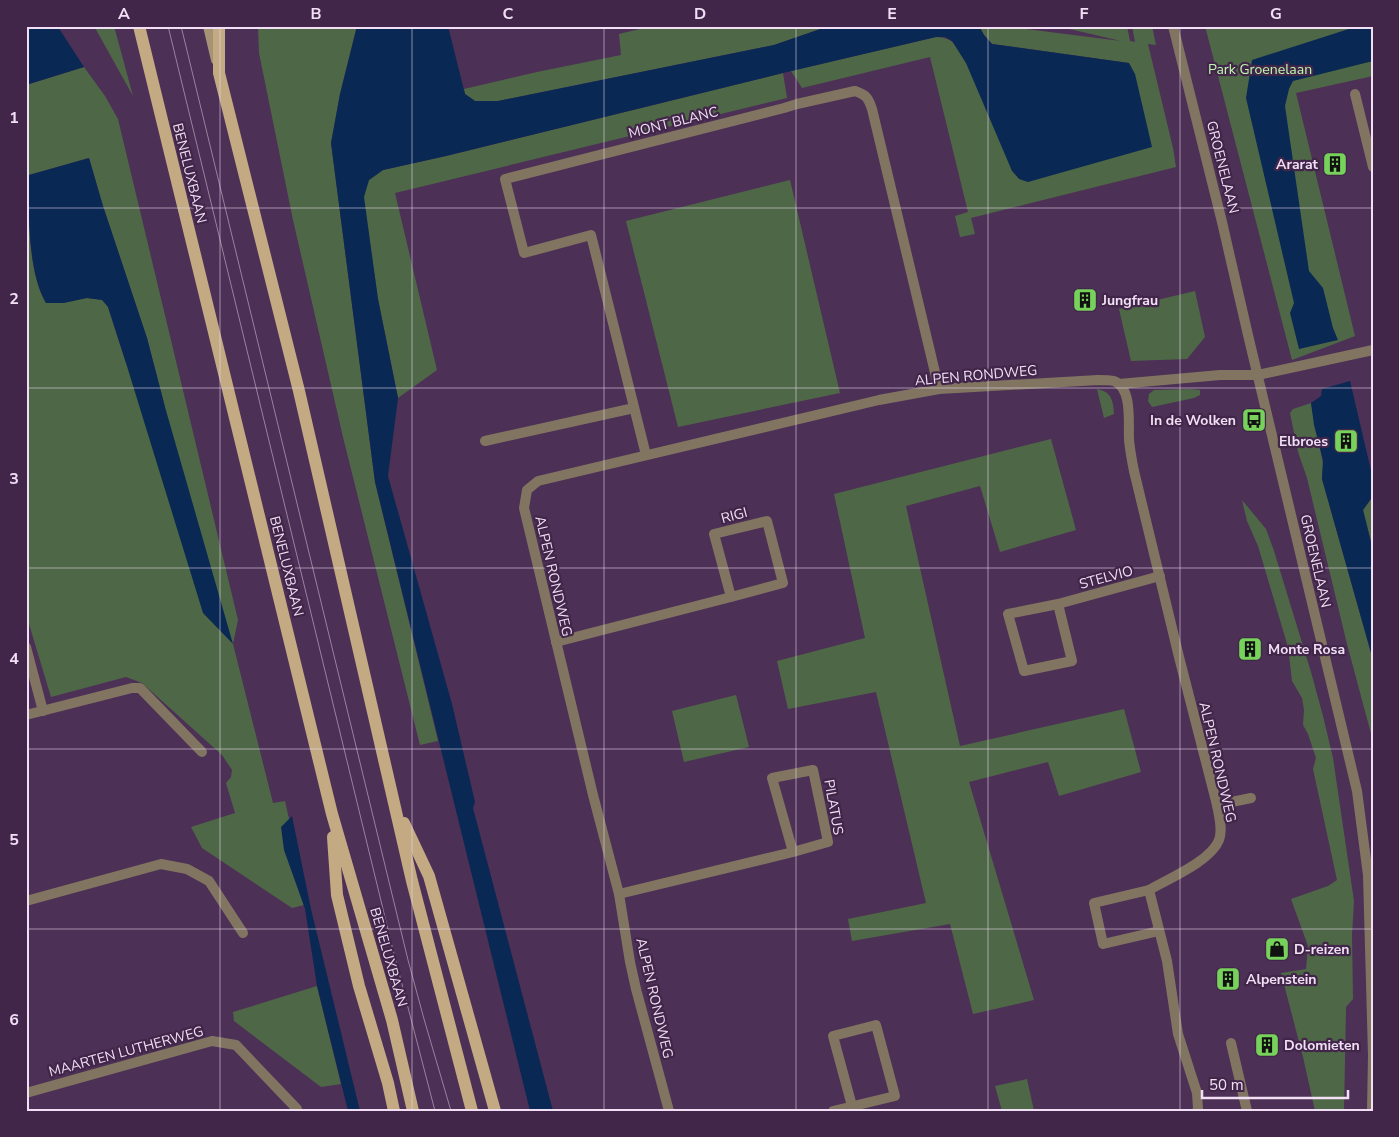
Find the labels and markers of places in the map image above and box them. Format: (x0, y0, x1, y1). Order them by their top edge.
building icon: Ararat (1322, 151, 1348, 177)
place label: Ararat (1276, 155, 1319, 174)
building icon: Jungfrau (1072, 287, 1098, 313)
place label: Jungfrau (1101, 291, 1158, 310)
bus stop icon: In de Wolken (1241, 407, 1267, 433)
place label: In de Wolken (1150, 411, 1236, 430)
building icon: Elbroes (1333, 428, 1359, 454)
place label: Elbroes (1279, 432, 1328, 451)
building icon: Monte Rosa (1237, 636, 1263, 662)
place label: Monte Rosa (1268, 640, 1345, 659)
shop icon: D-reizen (1264, 936, 1290, 962)
place label: D-reizen (1294, 940, 1350, 959)
building icon: Alpenstein (1215, 966, 1241, 992)
place label: Alpenstein (1246, 970, 1316, 989)
building icon: Dolomieten (1254, 1032, 1280, 1058)
place label: Dolomieten (1284, 1036, 1360, 1055)

